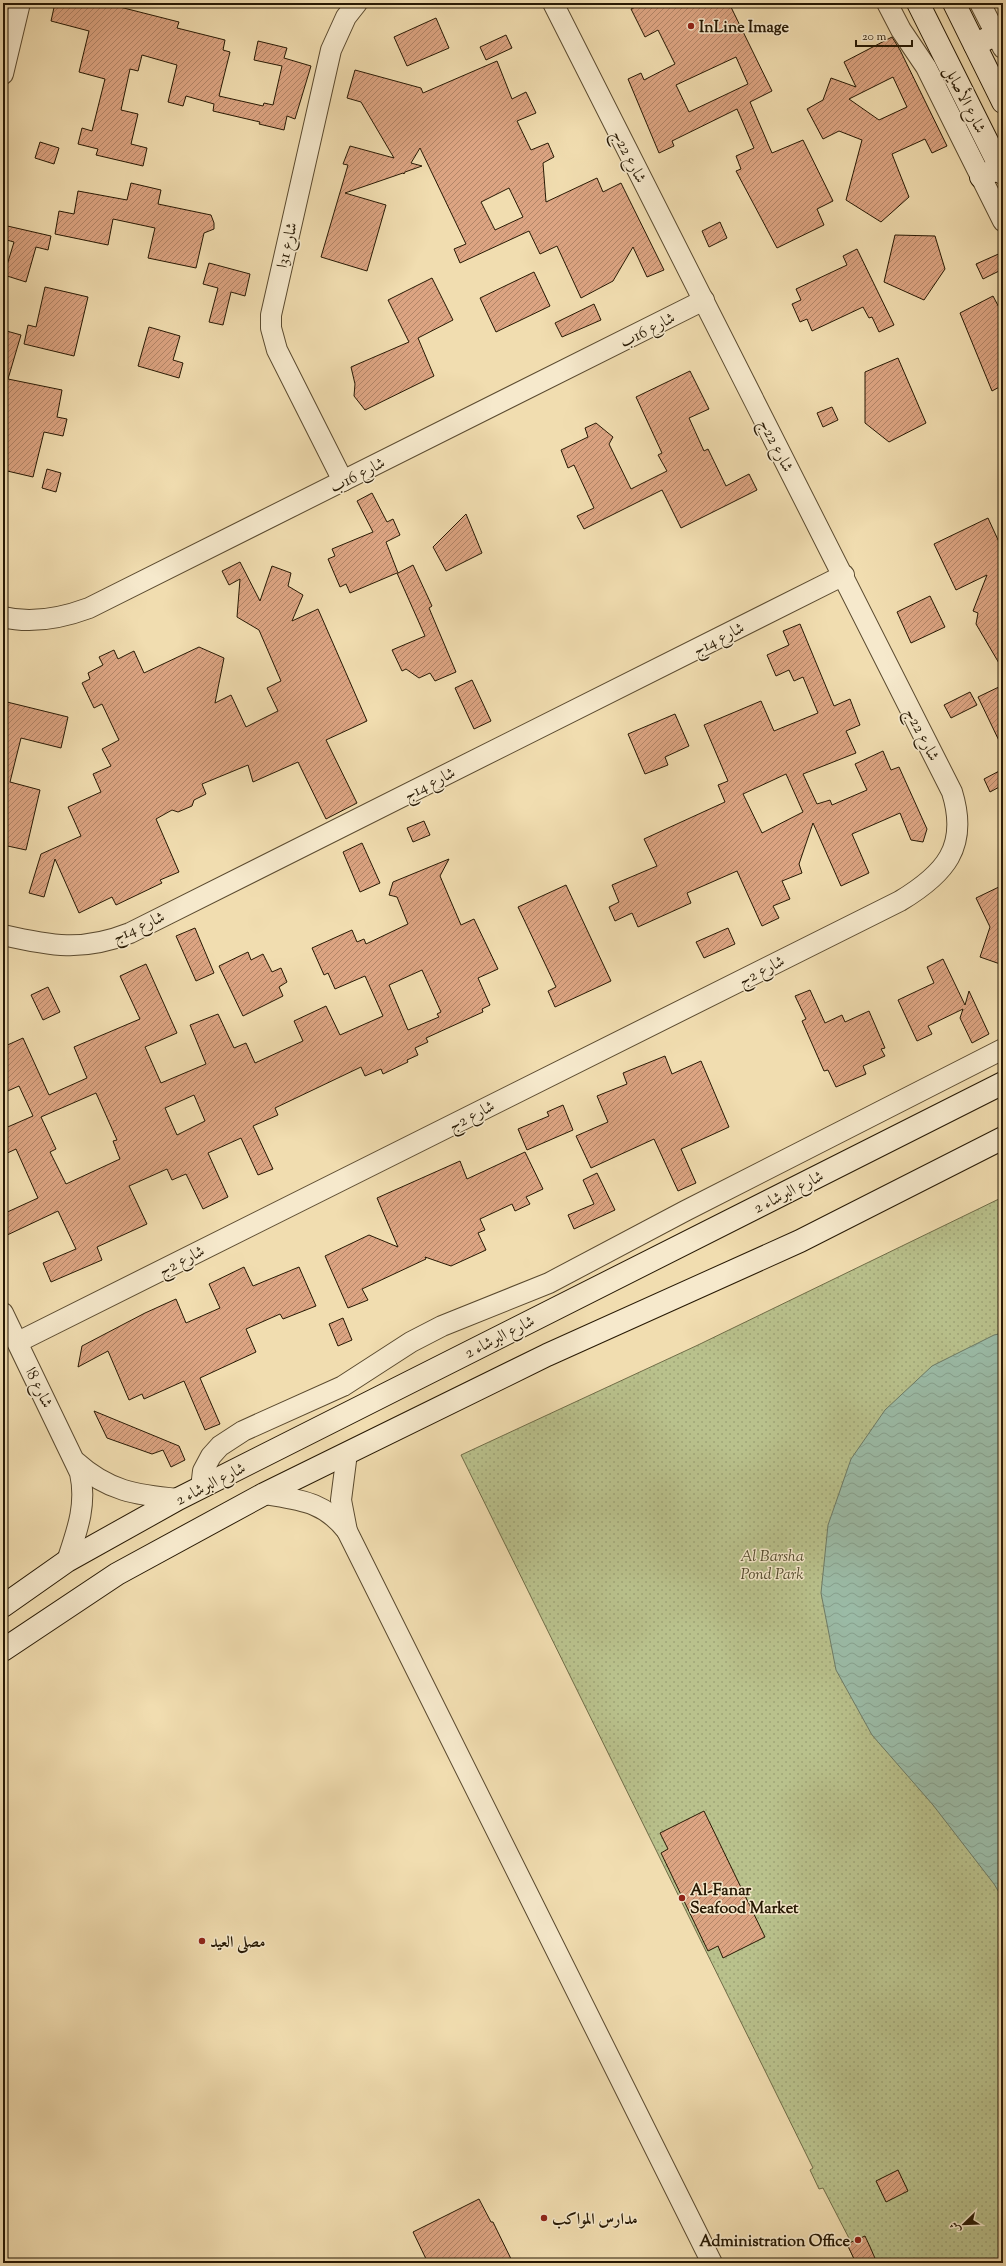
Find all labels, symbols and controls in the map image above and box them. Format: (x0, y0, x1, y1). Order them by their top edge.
place label: InLine Image (699, 17, 789, 40)
marker: InLine Image (686, 21, 696, 31)
scale bar (856, 22, 912, 48)
text: 20 m (862, 28, 887, 46)
street label: شارع الأصايل (937, 61, 992, 138)
street label: شارع 22ج (604, 127, 651, 188)
street label: شارع 31ا (272, 220, 305, 271)
street label: شارع 16ب (616, 307, 680, 355)
street label: شارع 22ج (751, 416, 798, 477)
street label: شارع 16ب (326, 452, 390, 500)
street label: شارع 14ج (689, 617, 749, 664)
street label: شارع 22ج (897, 705, 944, 766)
street label: شارع 14ج (400, 762, 460, 809)
street label: شارع 14ج (109, 907, 169, 951)
street label: شارع 2ج (735, 951, 790, 995)
street label: شارع 2ج (445, 1096, 500, 1140)
street label: شارع البرشاء 2 (750, 1166, 828, 1221)
street label: شارع 2ج (155, 1241, 210, 1285)
street label: شارع البرشاء 2 (461, 1311, 539, 1366)
street label: شارع 8ا (18, 1364, 57, 1412)
street label: شارع البرشاء 2 (172, 1458, 250, 1513)
park label: Al Barsha Pond Park (740, 1546, 804, 1587)
place label: Al-Fanar Seafood Market (690, 1880, 799, 1921)
marker: Al-Fanar Seafood Market (677, 1893, 687, 1903)
place label: مصلى العيد (210, 1932, 265, 1955)
marker: مصلى العيد (197, 1936, 207, 1946)
north arrow (944, 2204, 984, 2244)
place label: مدارس المواكب (552, 2209, 638, 2232)
marker: مدارس المواكب (539, 2213, 549, 2223)
text: ش (946, 2219, 965, 2236)
place label: Administration Office (699, 2231, 851, 2254)
marker: Administration Office (853, 2235, 863, 2245)

